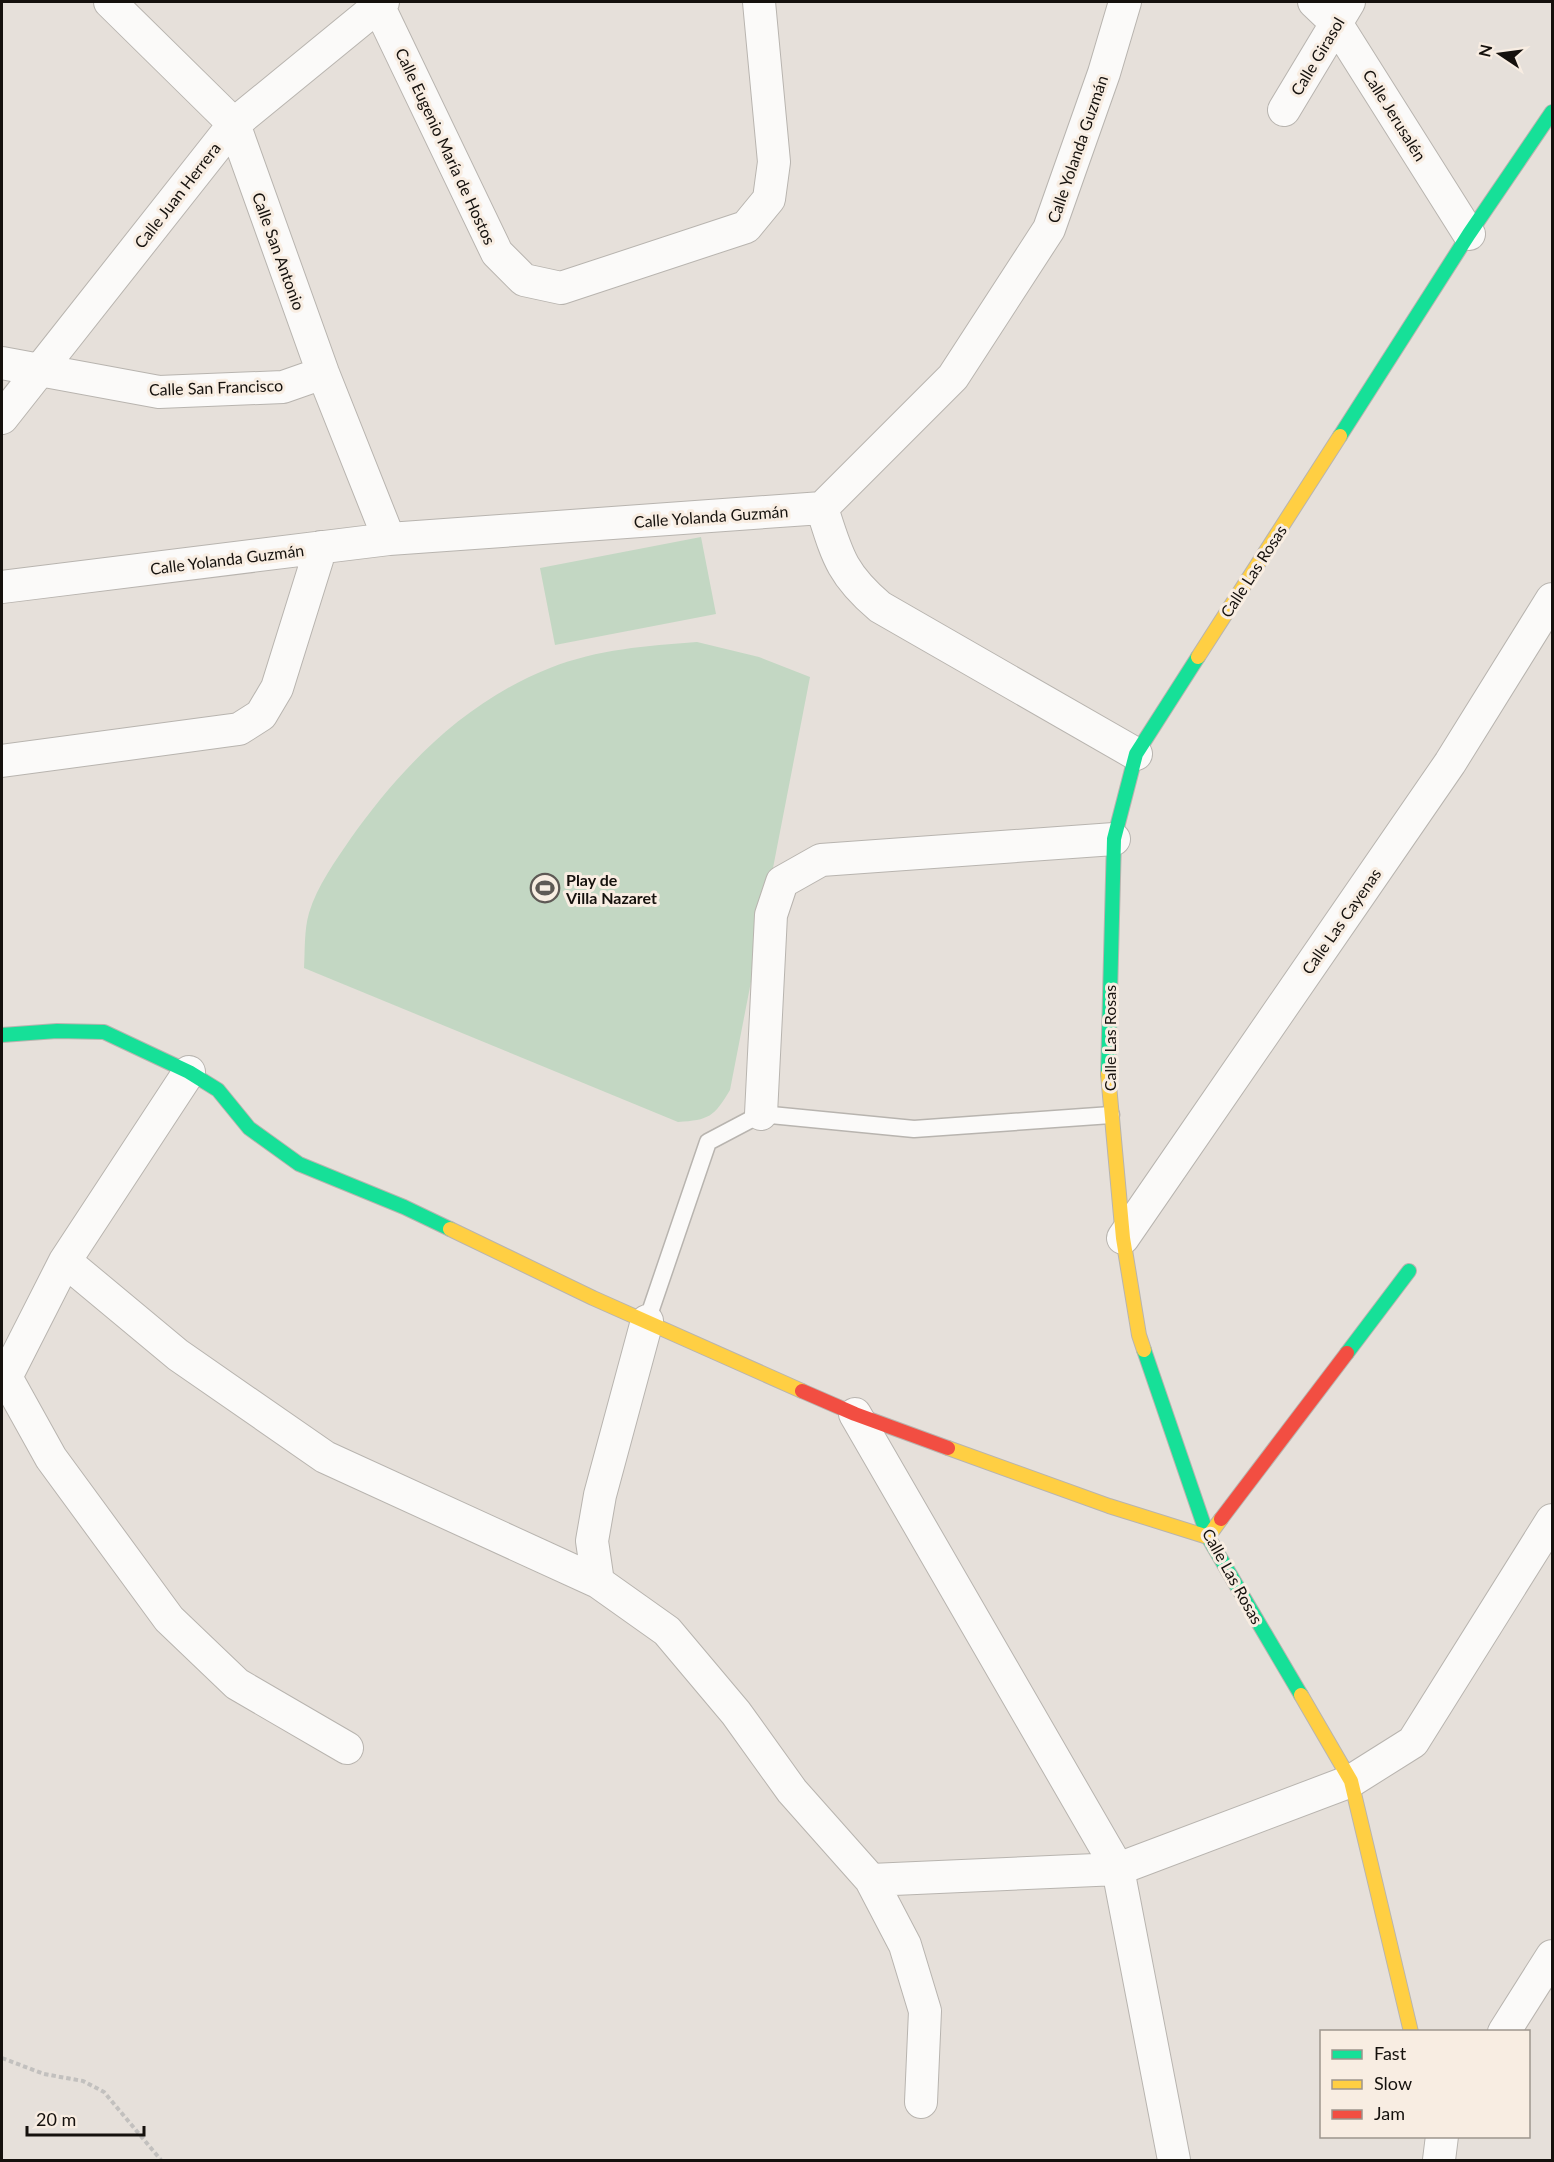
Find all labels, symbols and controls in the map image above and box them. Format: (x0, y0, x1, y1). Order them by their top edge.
street label: Calle Girasol (1286, 14, 1348, 98)
north arrow (1470, 24, 1530, 84)
text: N (1474, 42, 1496, 59)
street label: Calle Eugenio María de Hostos (392, 45, 500, 247)
street label: Calle Jerusalén (1359, 66, 1431, 164)
street label: Calle Yolanda Guzmán (1043, 73, 1111, 225)
street label: Calle Juan Herrera (130, 139, 224, 251)
street label: Calle San Antonio (249, 190, 309, 312)
street label: Calle San Francisco (149, 375, 283, 399)
street label: Calle Yolanda Guzmán (633, 501, 789, 531)
street label: Calle Las Rosas (1216, 521, 1290, 621)
street label: Calle Yolanda Guzmán (149, 540, 305, 578)
street label: Calle Las Cayenas (1297, 864, 1385, 978)
place label: Play de Villa Nazaret (565, 870, 657, 907)
sports icon: Play de Villa Nazaret (529, 872, 561, 904)
street label: Calle Las Rosas (1100, 985, 1119, 1091)
street label: Calle Las Rosas (1199, 1525, 1267, 1627)
legend (1320, 2030, 1530, 2138)
text: Fast (1374, 2042, 1407, 2064)
text: Slow (1374, 2072, 1412, 2094)
scale bar (27, 2099, 144, 2137)
text: Jam (1374, 2102, 1405, 2124)
text: 20 m (36, 2108, 76, 2130)

